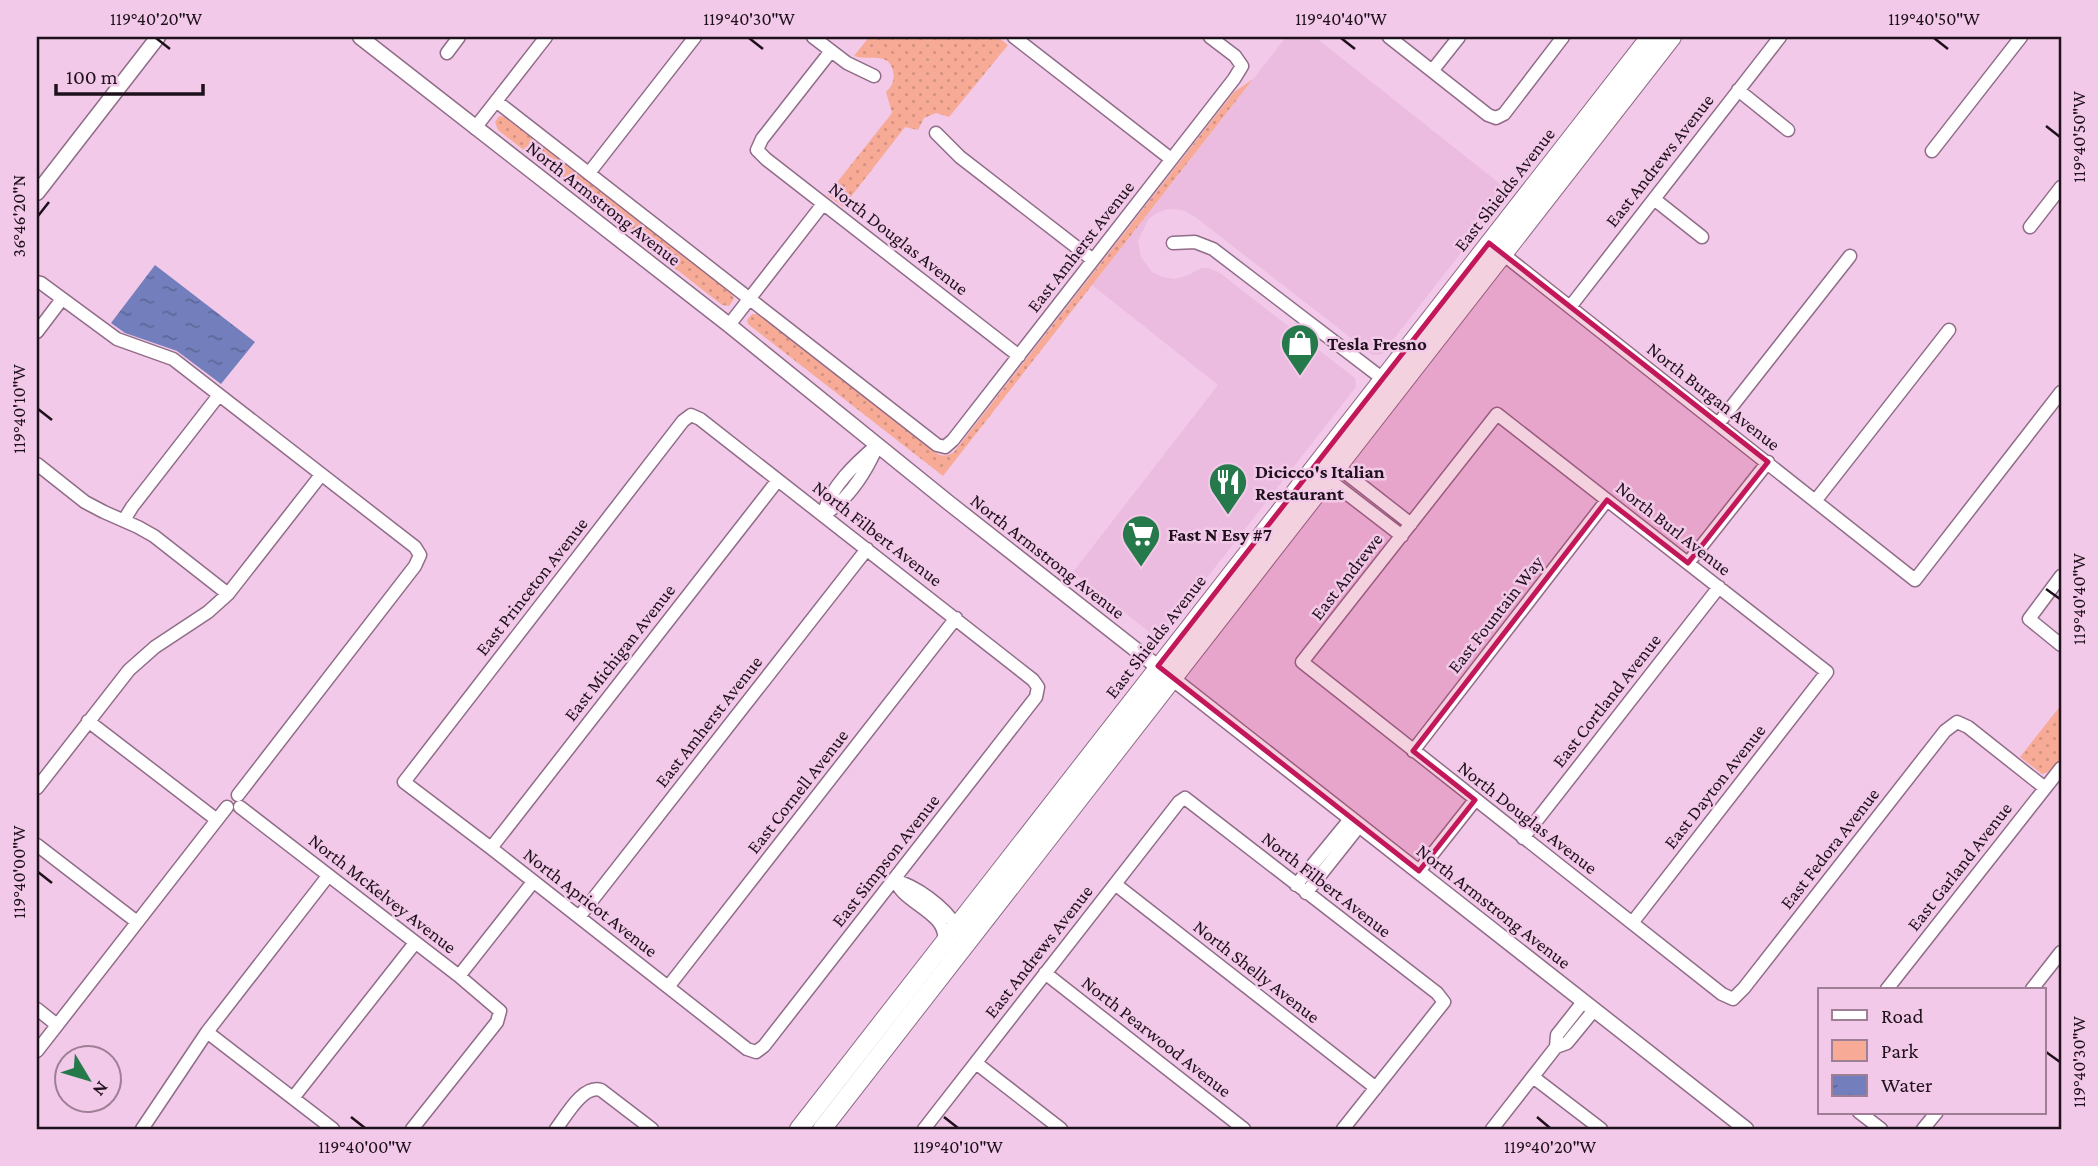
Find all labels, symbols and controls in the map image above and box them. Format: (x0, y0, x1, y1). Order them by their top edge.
text: 119°40'20"W (110, 9, 203, 29)
text: 119°40'30"W (703, 9, 795, 29)
text: 119°40'40"W (1295, 9, 1387, 29)
text: 119°40'50"W (1888, 9, 1980, 29)
scale bar (56, 52, 203, 96)
text: 100 m (66, 65, 118, 89)
street label: East Andrews Avenue (1601, 90, 1718, 231)
text: 119°40'50"W (2069, 91, 2089, 183)
street label: East Shields Avenue (1450, 123, 1559, 255)
street label: North Armstrong Avenue (522, 137, 685, 270)
text: 36°46'20"N (9, 174, 29, 257)
street label: East Amherst Avenue (1023, 176, 1138, 316)
street label: North Douglas Avenue (825, 178, 972, 299)
shop icon: Tesla Fresno (1279, 322, 1321, 377)
place label: Tesla Fresno (1327, 333, 1427, 354)
street label: North Burgan Avenue (1643, 338, 1784, 455)
text: 119°40'10"W (9, 364, 29, 454)
restaurant icon: Dicicco's Italian Restaurant (1207, 461, 1249, 516)
place label: Dicicco's Italian Restaurant (1255, 461, 1385, 504)
street label: North Filbert Avenue (809, 476, 947, 590)
street label: North Burl Avenue (1612, 477, 1735, 580)
street label: North Armstrong Avenue (966, 490, 1129, 623)
street label: East Princeton Avenue (471, 513, 592, 660)
supermarket icon: Fast N Esy #7 (1120, 513, 1162, 568)
place label: Fast N Esy #7 (1168, 524, 1272, 545)
street label: East Andrewe (1306, 529, 1387, 624)
street label: East Fountain Way (1443, 551, 1548, 677)
text: 119°40'40"W (2069, 553, 2089, 645)
street label: East Shields Avenue (1101, 570, 1210, 702)
street label: East Michigan Avenue (559, 580, 679, 725)
street label: East Cortland Avenue (1548, 629, 1665, 771)
street label: East Amherst Avenue (651, 651, 766, 791)
street label: East Dayton Avenue (1659, 720, 1769, 853)
street label: East Cornell Avenue (742, 725, 852, 858)
street label: North Douglas Avenue (1454, 757, 1601, 878)
street label: East Fedora Avenue (1776, 784, 1883, 913)
street label: East Simpson Avenue (827, 790, 944, 931)
street label: East Garland Avenue (1903, 798, 2016, 935)
text: 119°40'00"W (9, 825, 29, 919)
street label: North Filbert Avenue (1258, 827, 1396, 941)
street label: North McKelvey Avenue (305, 829, 461, 958)
street label: North Armstrong Avenue (1412, 840, 1575, 973)
street label: North Apricot Avenue (520, 844, 662, 961)
street label: East Andrews Avenue (980, 881, 1097, 1022)
street label: North Shelly Avenue (1189, 916, 1324, 1027)
street label: North Pearwood Avenue (1078, 972, 1236, 1101)
legend (1818, 988, 2046, 1114)
text: Road (1881, 1004, 1924, 1028)
text: 119°40'30"W (2069, 1016, 2089, 1108)
text: Park (1881, 1039, 1918, 1063)
north arrow (52, 1044, 122, 1114)
text: Water (1881, 1073, 1933, 1097)
text: N (89, 1078, 113, 1101)
text: 119°40'00"W (318, 1137, 412, 1157)
text: 119°40'10"W (913, 1137, 1003, 1157)
text: 119°40'20"W (1504, 1137, 1597, 1157)

